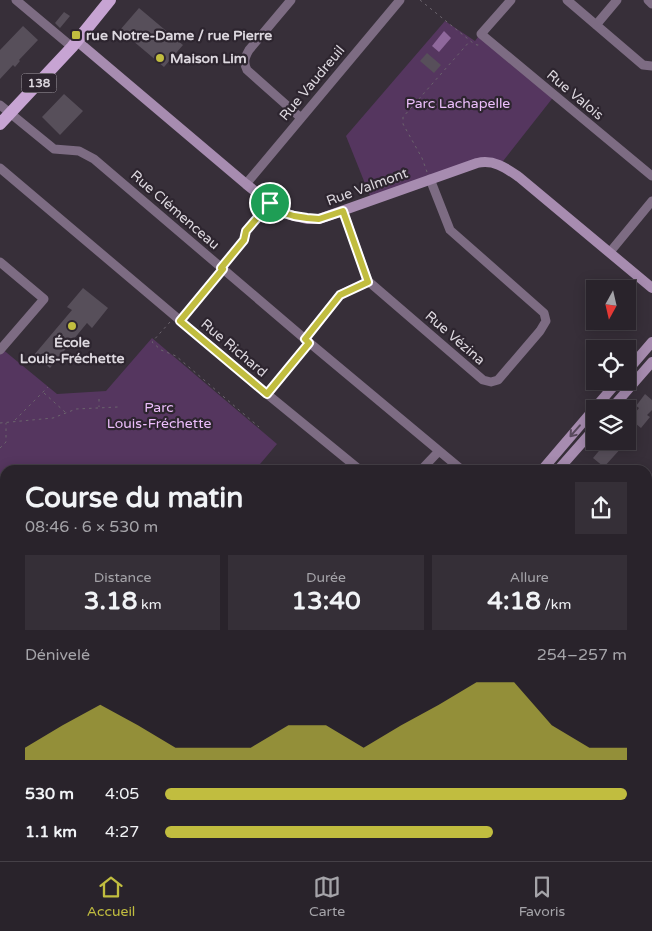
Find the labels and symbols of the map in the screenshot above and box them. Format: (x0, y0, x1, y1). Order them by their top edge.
place label: rue Notre-Dame / rue Pierre (86, 27, 272, 44)
marker: rue Notre-Dame / rue Pierre (70, 29, 82, 41)
street label: Rue Vaudreuil (276, 42, 348, 124)
place label: Maison Lim (170, 50, 247, 67)
marker: Maison Lim (154, 52, 166, 64)
street label: Rue Valois (543, 66, 607, 124)
road number: 138 (22, 74, 56, 92)
park label: Parc Lachapelle (406, 95, 510, 112)
street label: Rue Valmont (324, 164, 411, 210)
street label: Rue Clémenceau (127, 167, 223, 253)
pin (249, 182, 291, 224)
north arrow (586, 280, 636, 330)
street label: Rue Vézina (422, 307, 488, 369)
street label: Rue Richard (197, 315, 271, 381)
marker: École Louis-Fréchette (66, 320, 78, 332)
place label: École Louis-Fréchette (20, 334, 124, 367)
park label: Parc Louis-Fréchette (107, 399, 211, 432)
one-way arrow (569, 425, 581, 438)

